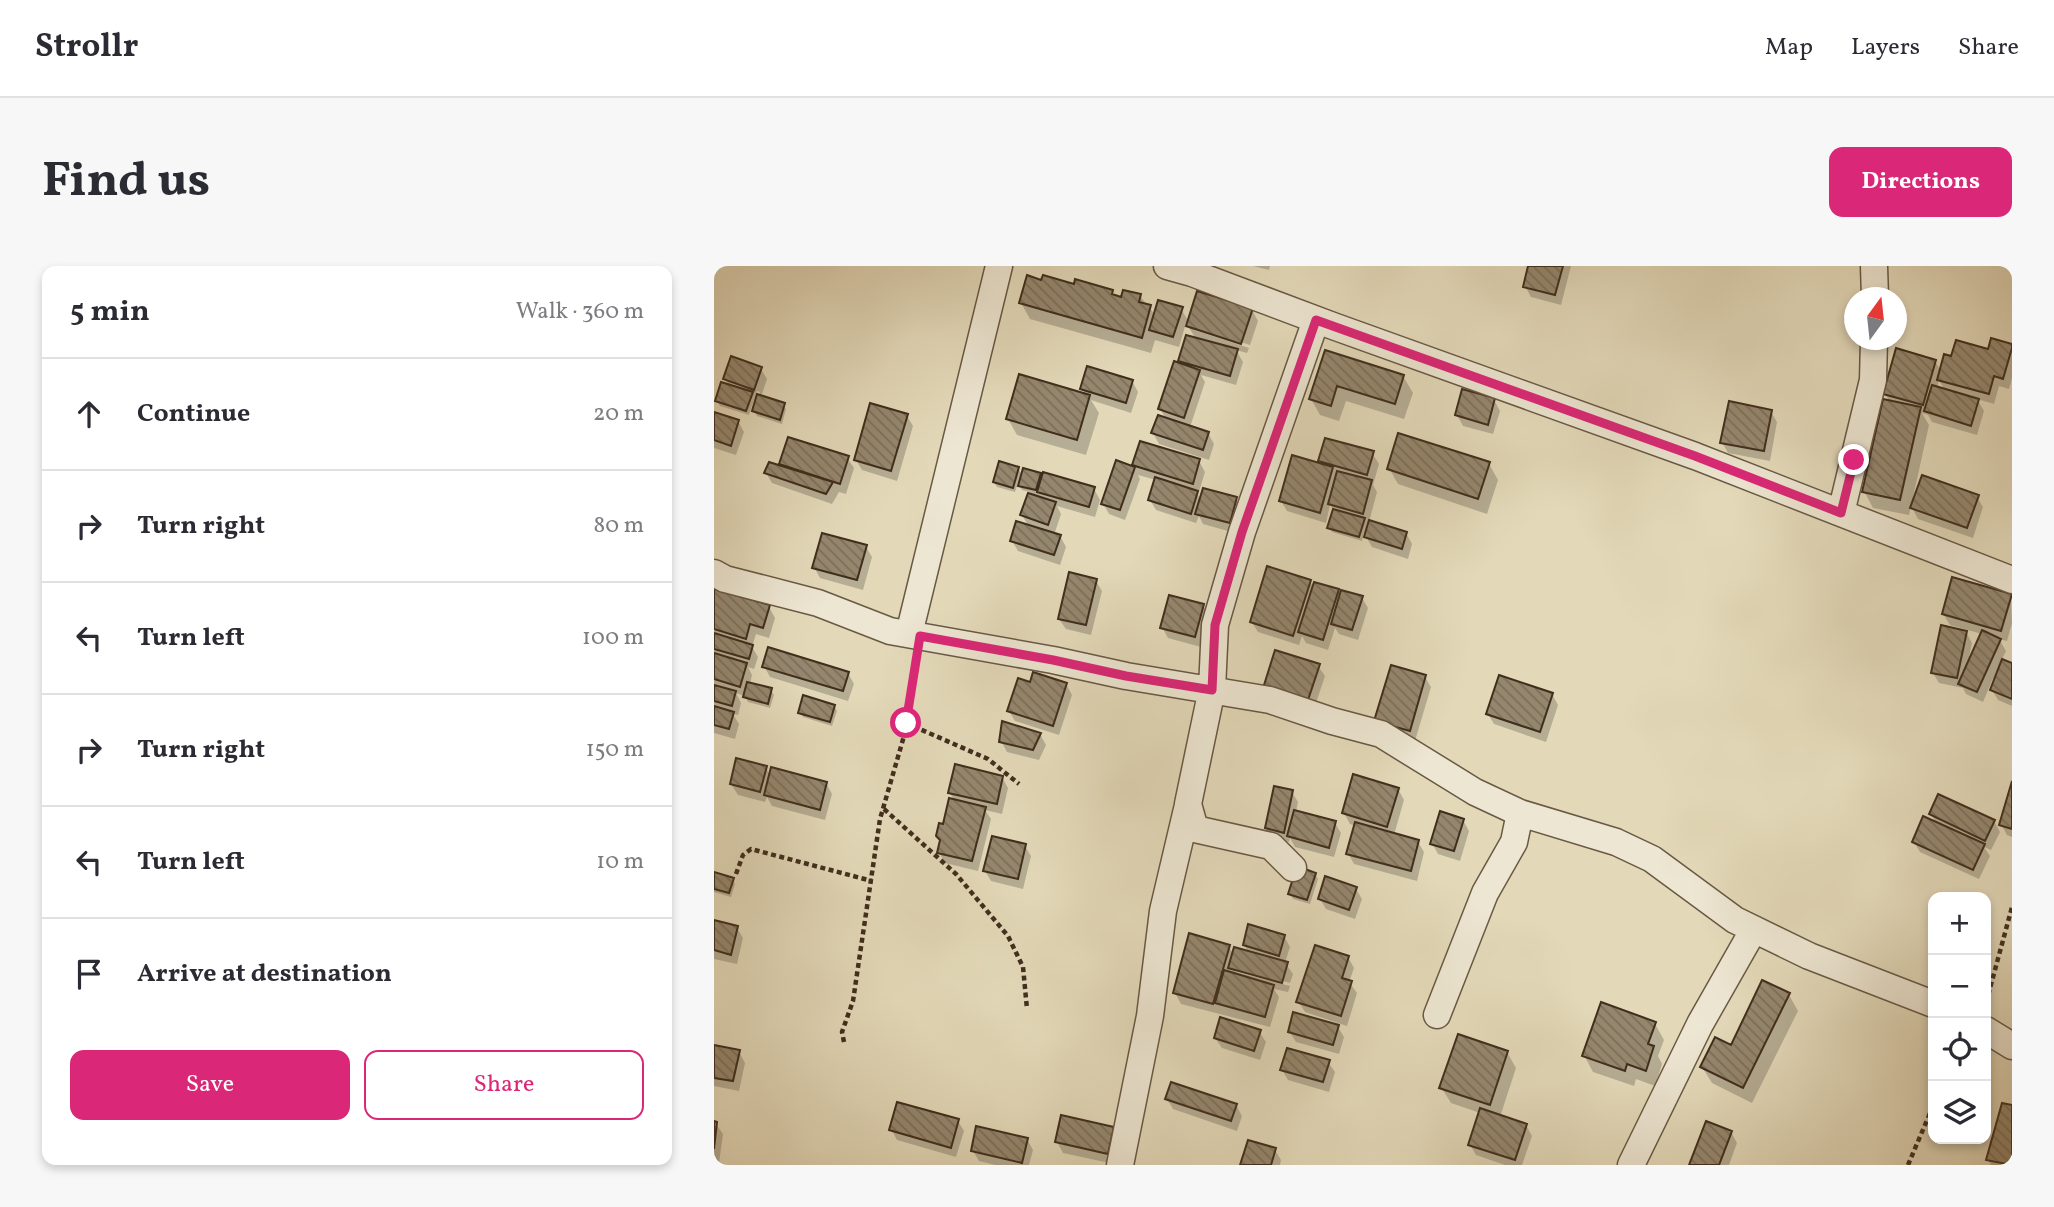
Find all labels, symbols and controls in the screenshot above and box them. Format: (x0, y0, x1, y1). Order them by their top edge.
text: Strollr (35, 25, 138, 71)
text: Map (1765, 31, 1813, 65)
text: Layers (1851, 31, 1920, 65)
text: Share (1958, 31, 2019, 65)
button: Directions (1829, 147, 2012, 217)
text: Find us (42, 148, 210, 217)
north arrow (1844, 287, 1907, 350)
text: 5 min (70, 291, 150, 333)
text: Walk · 360 m (516, 296, 644, 328)
icon: ahead (70, 395, 108, 433)
text: Continue (137, 396, 250, 432)
text: 20 m (593, 398, 644, 430)
route end (1838, 444, 1869, 475)
icon: right (70, 507, 108, 545)
text: Turn right (137, 508, 265, 544)
text: 80 m (594, 510, 644, 542)
icon: left (70, 619, 108, 657)
text: Turn left (137, 620, 245, 656)
text: 100 m (582, 622, 644, 654)
route start (890, 707, 921, 738)
icon: right (70, 731, 108, 769)
text: Turn right (137, 732, 265, 768)
text: 150 m (586, 734, 644, 766)
icon: left (70, 843, 108, 881)
text: Turn left (137, 844, 245, 880)
text: 10 m (596, 846, 644, 878)
map controls (1928, 892, 1991, 1144)
button: + (1928, 892, 1991, 955)
icon: arrive (70, 955, 108, 993)
button: − (1928, 955, 1991, 1018)
text: Arrive at destination (137, 956, 392, 992)
button: locate (1928, 1018, 1991, 1081)
button: Save (70, 1050, 350, 1120)
button: Share (364, 1050, 644, 1120)
button: layers (1928, 1081, 1991, 1144)

